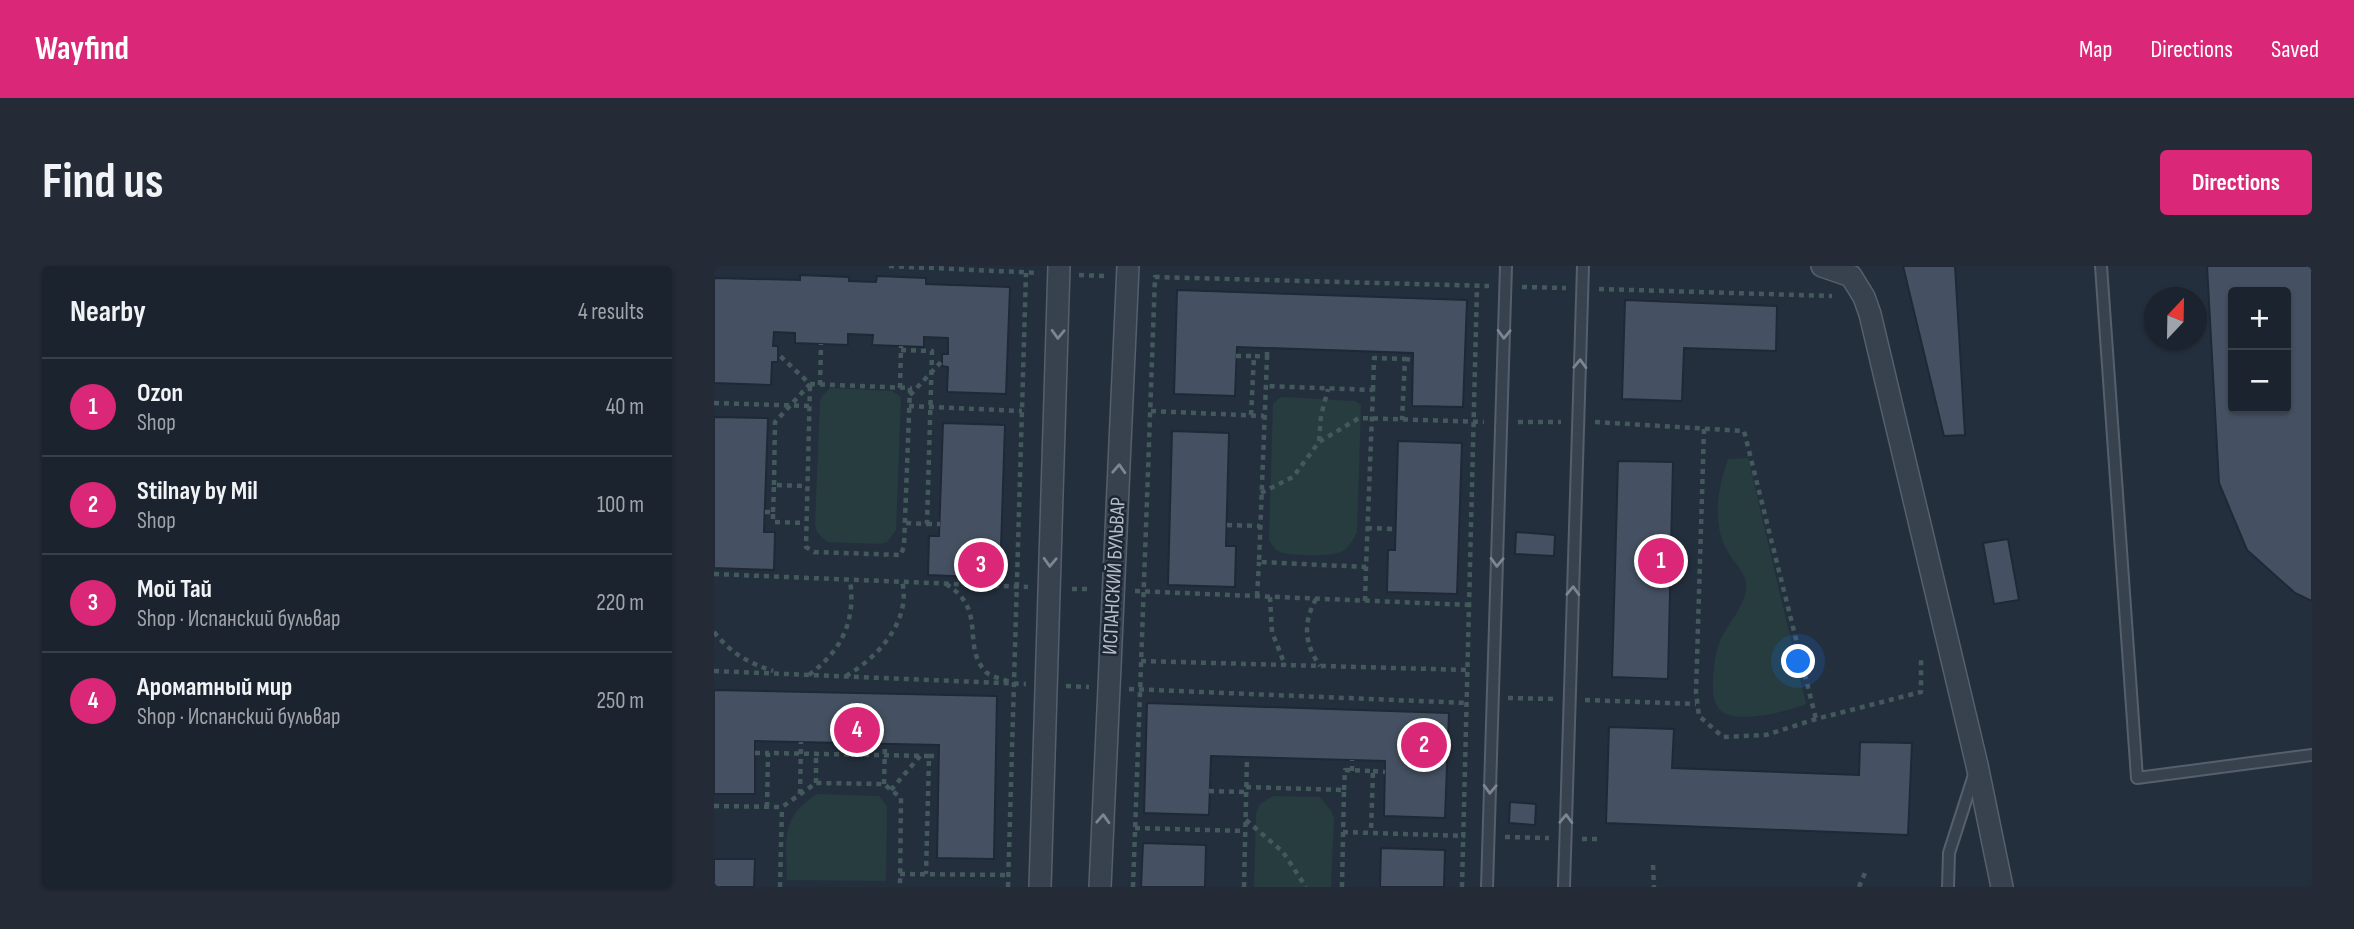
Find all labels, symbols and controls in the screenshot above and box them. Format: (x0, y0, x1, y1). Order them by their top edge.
text: Wayfind (35, 29, 129, 69)
text: Map (2079, 35, 2112, 64)
text: Directions (2150, 35, 2233, 64)
text: Saved (2271, 35, 2319, 64)
button: Directions (2160, 150, 2312, 215)
text: Find us (42, 153, 164, 212)
north arrow (2144, 287, 2207, 350)
map controls (2228, 287, 2291, 413)
button: + (2228, 287, 2291, 350)
text: Nearby (70, 294, 146, 330)
text: 4 results (578, 298, 644, 326)
one-way arrow (1050, 329, 1065, 340)
one-way arrow (1496, 329, 1511, 340)
button: − (2228, 350, 2291, 413)
one-way arrow (1573, 358, 1588, 369)
text: Ozon (137, 378, 183, 409)
text: 1 (88, 393, 98, 421)
text: 40 m (606, 393, 644, 421)
text: Shop (137, 409, 176, 437)
one-way arrow (1111, 463, 1126, 474)
text: Stilnay by Mil (137, 476, 258, 507)
text: 2 (88, 491, 98, 519)
text: 100 m (597, 491, 644, 519)
street label: ИСПАНСКИЙ БУЛЬВАР (1097, 497, 1131, 655)
text: Shop (137, 507, 176, 535)
pin: 1 (1638, 535, 1684, 587)
pin: 3 (958, 539, 1004, 591)
one-way arrow (1043, 556, 1058, 567)
one-way arrow (1489, 556, 1504, 567)
text: Мой Тай (137, 574, 212, 605)
one-way arrow (1566, 586, 1581, 597)
text: 3 (88, 589, 98, 617)
text: 220 m (596, 589, 644, 617)
text: Shop · Испанский бульвар (137, 605, 341, 633)
your location (1781, 644, 1815, 678)
text: Ароматный мир (137, 672, 292, 703)
text: 4 (88, 687, 98, 715)
text: 250 m (597, 687, 644, 715)
text: Shop · Испанский бульвар (137, 703, 341, 731)
pin: 4 (834, 704, 880, 756)
pin: 2 (1401, 719, 1447, 771)
one-way arrow (1482, 784, 1497, 795)
one-way arrow (1096, 813, 1111, 824)
one-way arrow (1559, 813, 1574, 824)

